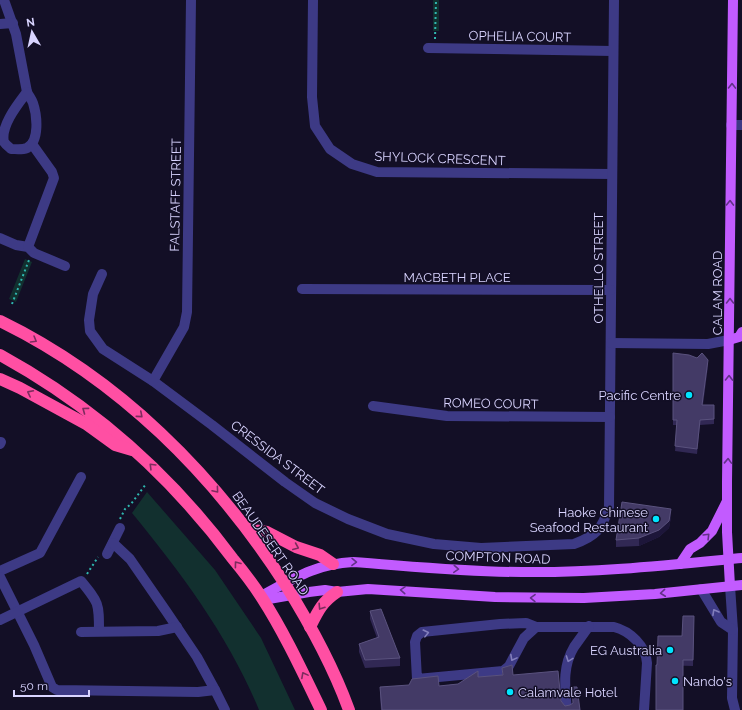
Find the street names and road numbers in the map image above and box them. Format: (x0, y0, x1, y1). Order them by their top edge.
street label: OPHELIA COURT (469, 28, 571, 45)
street label: FALSTAFF STREET (167, 138, 184, 252)
street label: SHYLOCK CRESCENT (374, 149, 506, 168)
street label: OTHELLO STREET (591, 213, 606, 323)
street label: CALAM ROAD (710, 251, 725, 335)
street label: MACBETH PLACE (403, 270, 511, 285)
street label: ROMEO COURT (443, 395, 539, 412)
street label: CRESSIDA STREET (228, 417, 327, 497)
street label: BEAUDESERT ROAD (229, 489, 312, 598)
street label: COMPTON ROAD (445, 548, 551, 567)

